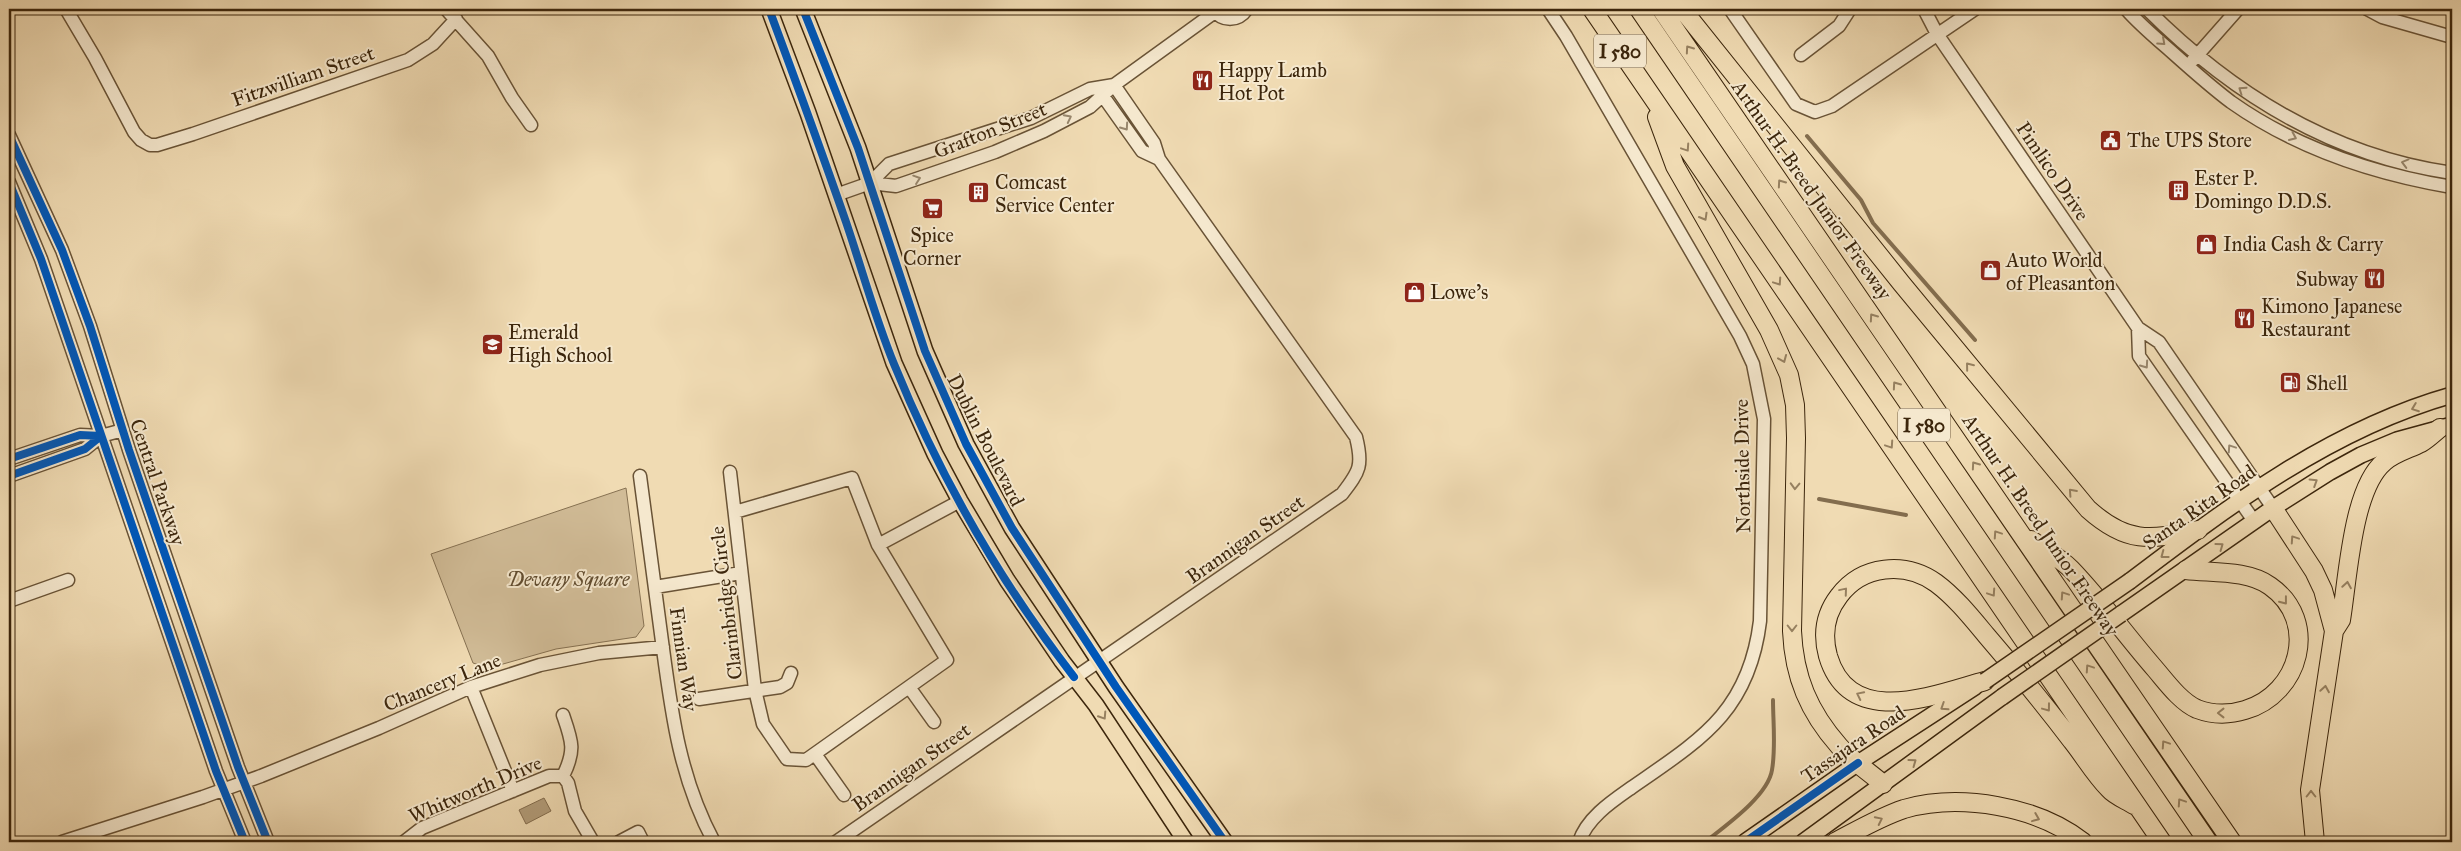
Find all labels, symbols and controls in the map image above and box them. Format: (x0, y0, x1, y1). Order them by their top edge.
road number: I 580 (1594, 34, 1646, 68)
one-way arrow (2156, 37, 2165, 46)
street label: Fitzwilliam Street (229, 40, 377, 112)
one-way arrow (1686, 45, 1695, 55)
place label: Happy Lamb Hot Pot (1218, 58, 1327, 105)
restaurant icon: Happy Lamb Hot Pot (1190, 69, 1214, 93)
street label: Arthur H. Breed Junior Freeway (1725, 75, 1897, 305)
one-way arrow (2238, 87, 2248, 96)
street label: Grafton Street (930, 96, 1050, 164)
one-way arrow (1063, 114, 1072, 124)
street label: Pimlico Drive (2011, 117, 2095, 225)
one-way arrow (1119, 122, 1128, 131)
public building icon: The UPS Store (2099, 128, 2123, 152)
place label: The UPS Store (2127, 128, 2252, 152)
one-way arrow (2288, 130, 2297, 141)
one-way arrow (1680, 142, 1689, 152)
one-way arrow (2401, 159, 2409, 169)
place label: Ester P. Domingo D.D.S. (2194, 166, 2331, 214)
place label: Comcast Service Center (995, 170, 1115, 217)
one-way arrow (913, 174, 921, 184)
building icon: Ester P. Domingo D.D.S. (2166, 178, 2190, 202)
one-way arrow (1778, 179, 1787, 189)
building icon: Comcast Service Center (967, 181, 991, 205)
supermarket icon: Spice Corner (920, 197, 944, 221)
one-way arrow (1698, 212, 1708, 221)
place label: Spice Corner (903, 223, 961, 270)
shop icon: India Cash & Carry (2195, 232, 2219, 256)
place label: India Cash & Carry (2223, 232, 2384, 256)
place label: Auto World of Pleasanton (2005, 248, 2116, 295)
shop icon: Auto World of Pleasanton (1978, 259, 2002, 283)
place label: Subway (2296, 267, 2359, 291)
restaurant icon: Subway (2362, 267, 2386, 291)
one-way arrow (1772, 276, 1781, 286)
shop icon: Lowe's (1402, 280, 1426, 304)
place label: Lowe's (1430, 280, 1488, 304)
place label: Kimono Japanese Restaurant (2261, 294, 2402, 341)
restaurant icon: Kimono Japanese Restaurant (2233, 306, 2257, 330)
one-way arrow (1870, 313, 1879, 323)
place label: Emerald High School (508, 320, 613, 368)
school or university icon: Emerald High School (480, 332, 504, 356)
one-way arrow (1776, 354, 1787, 363)
one-way arrow (2139, 359, 2148, 369)
one-way arrow (1966, 363, 1974, 372)
street label: Dublin Boulevard (942, 370, 1030, 510)
fuel station icon: Shell (2278, 371, 2302, 395)
place label: Shell (2306, 371, 2348, 395)
one-way arrow (1893, 381, 1902, 391)
street label: Northside Drive (1729, 399, 1755, 533)
one-way arrow (2412, 402, 2420, 412)
road number: I 580 (1898, 408, 1950, 442)
street label: Arthur H. Breed Junior Freeway (1956, 409, 2125, 642)
street label: Central Parkway (125, 416, 191, 549)
one-way arrow (1884, 439, 1893, 449)
one-way arrow (2228, 444, 2237, 454)
street label: Santa Rita Road (2138, 459, 2260, 555)
one-way arrow (1972, 461, 1981, 471)
one-way arrow (2308, 479, 2318, 488)
one-way arrow (1789, 483, 1800, 491)
one-way arrow (2069, 488, 2078, 497)
street label: Brannigan Street (1181, 489, 1309, 589)
street label: Clarinbridge Circle (705, 525, 748, 681)
one-way arrow (1994, 530, 2004, 539)
one-way arrow (2291, 536, 2300, 545)
one-way arrow (2214, 543, 2223, 551)
one-way arrow (2161, 550, 2170, 558)
park label: Devany Square (507, 567, 630, 591)
one-way arrow (2341, 581, 2351, 590)
one-way arrow (1838, 587, 1847, 596)
one-way arrow (1986, 587, 1995, 597)
one-way arrow (2061, 592, 2070, 601)
one-way arrow (2278, 595, 2286, 604)
street label: Finnian Way (665, 605, 703, 713)
one-way arrow (1787, 624, 1797, 632)
street label: Chancery Lane (380, 648, 504, 716)
one-way arrow (2086, 664, 2095, 674)
one-way arrow (2319, 685, 2330, 693)
one-way arrow (1856, 690, 1865, 701)
street label: Tassajara Road (1796, 700, 1910, 788)
one-way arrow (1940, 701, 1949, 711)
one-way arrow (2041, 702, 2050, 712)
one-way arrow (2217, 708, 2225, 718)
one-way arrow (1097, 711, 1106, 720)
street label: Brannigan Street (847, 717, 975, 817)
one-way arrow (2162, 740, 2171, 750)
street label: Whitworth Drive (405, 750, 545, 828)
one-way arrow (1907, 759, 1917, 768)
one-way arrow (2306, 790, 2316, 798)
one-way arrow (2177, 798, 2187, 807)
one-way arrow (2032, 812, 2040, 822)
one-way arrow (1873, 816, 1882, 826)

